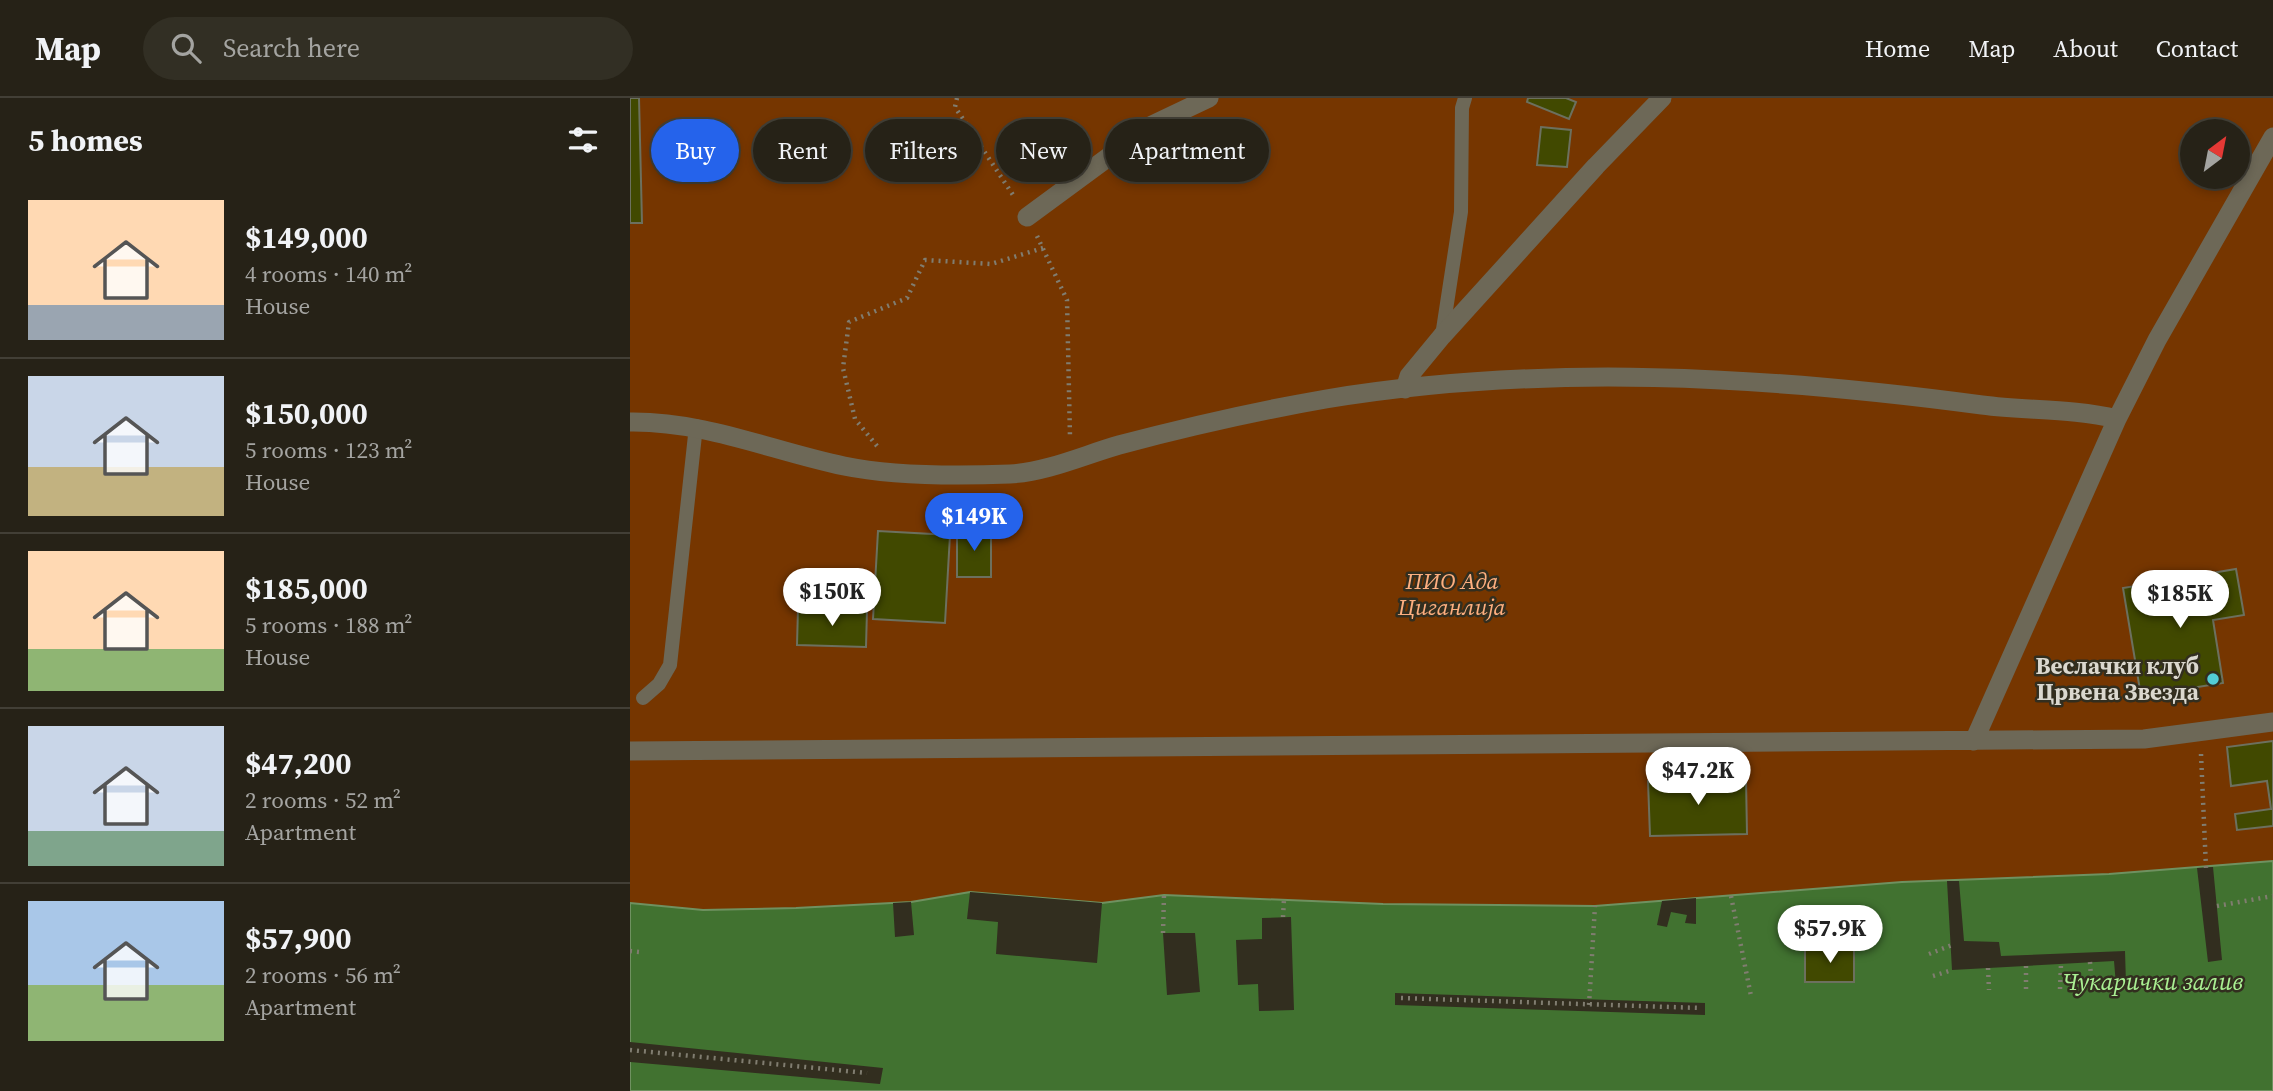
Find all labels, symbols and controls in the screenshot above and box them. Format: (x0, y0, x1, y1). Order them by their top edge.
search box (143, 17, 633, 80)
text: Map (35, 26, 101, 71)
icon: search (167, 29, 205, 67)
text: Search here (223, 30, 360, 66)
text: Home (1865, 32, 1930, 65)
text: Map (1968, 32, 2015, 65)
text: About (2053, 32, 2118, 65)
text: Contact (2156, 32, 2238, 65)
chip: Buy (651, 119, 739, 182)
chip: Rent (753, 119, 851, 182)
chip: Filters (865, 119, 982, 182)
chip: New (996, 119, 1091, 182)
chip: Apartment (1105, 119, 1269, 182)
north arrow (2180, 119, 2250, 189)
map controls (2180, 119, 2250, 189)
text: 5 homes (28, 120, 143, 161)
icon: filters (564, 121, 602, 159)
text: $149,000 (245, 217, 368, 258)
icon: home (84, 228, 168, 312)
text: 4 rooms · 140 m² (245, 258, 412, 290)
text: House (245, 290, 310, 322)
text: $150,000 (245, 393, 368, 434)
icon: home (84, 404, 168, 488)
text: 5 rooms · 123 m² (245, 434, 412, 466)
text: House (245, 466, 310, 498)
pin: $149K (925, 494, 1023, 553)
text: $149K (941, 500, 1007, 532)
park label: ПИО Ада Циганлија (1398, 565, 1505, 623)
text: $185,000 (245, 568, 368, 609)
pin: $150K (783, 568, 881, 628)
pin: $185K (2131, 570, 2229, 630)
text: $150K (799, 575, 865, 607)
text: $185K (2147, 577, 2213, 609)
icon: home (84, 579, 168, 663)
text: 5 rooms · 188 m² (245, 609, 412, 641)
text: House (245, 641, 310, 673)
place label: Веслачки клуб Црвена Звезда (2035, 650, 2200, 708)
marker: Веслачки клуб Црвена Звезда (2205, 671, 2221, 687)
text: $47,200 (245, 743, 352, 784)
pin: $47.2K (1641, 748, 1755, 807)
icon: home (84, 754, 168, 838)
text: $47.2K (1662, 754, 1734, 786)
text: 2 rooms · 52 m² (245, 784, 401, 816)
text: Apartment (245, 816, 356, 848)
pin: $57.9K (1773, 906, 1887, 965)
text: $57.9K (1794, 912, 1866, 944)
text: $57,900 (245, 918, 352, 959)
icon: home (84, 929, 168, 1013)
text: 2 rooms · 56 m² (245, 959, 401, 991)
water label: Чукарички залив (2063, 965, 2243, 998)
text: Apartment (245, 991, 356, 1023)

